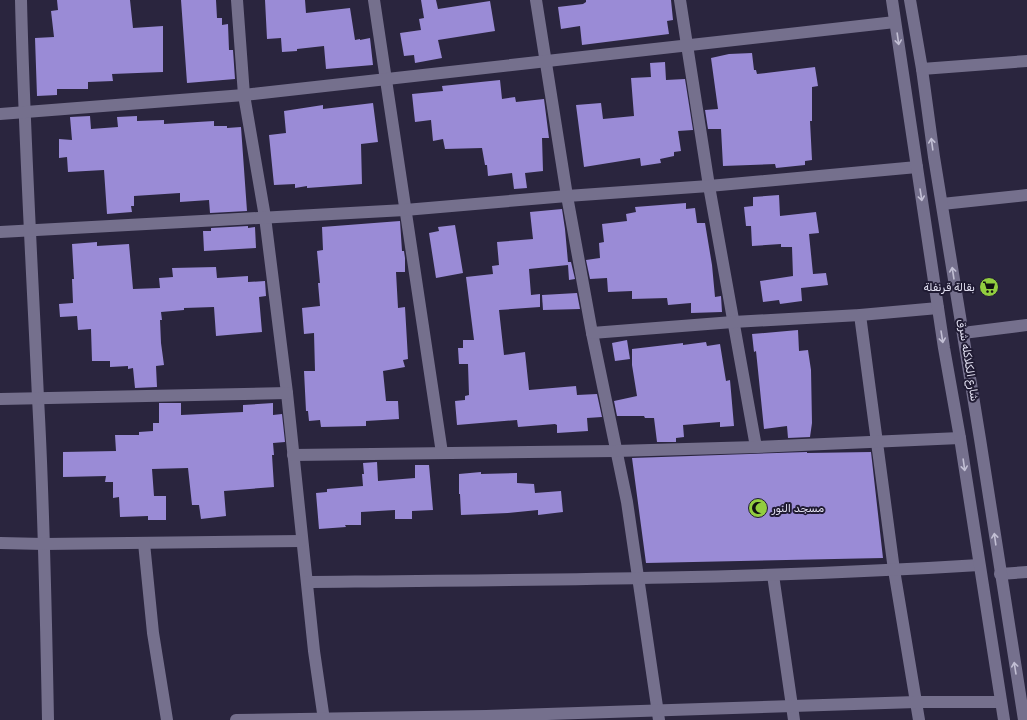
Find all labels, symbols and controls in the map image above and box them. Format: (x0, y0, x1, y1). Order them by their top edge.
one-way arrow (894, 32, 902, 45)
one-way arrow (928, 138, 936, 151)
one-way arrow (917, 188, 925, 201)
one-way arrow (949, 266, 957, 279)
supermarket icon: بقالة قرنفلة (978, 276, 1000, 298)
place label: بقالة قرنفلة (924, 281, 975, 294)
street label: شارع الكلاكله شرق (953, 318, 981, 402)
one-way arrow (938, 330, 946, 343)
one-way arrow (960, 458, 968, 471)
mosque icon: مسجد النور (747, 497, 769, 519)
place label: مسجد النور (771, 502, 824, 516)
one-way arrow (991, 533, 999, 546)
one-way arrow (1011, 662, 1019, 675)

